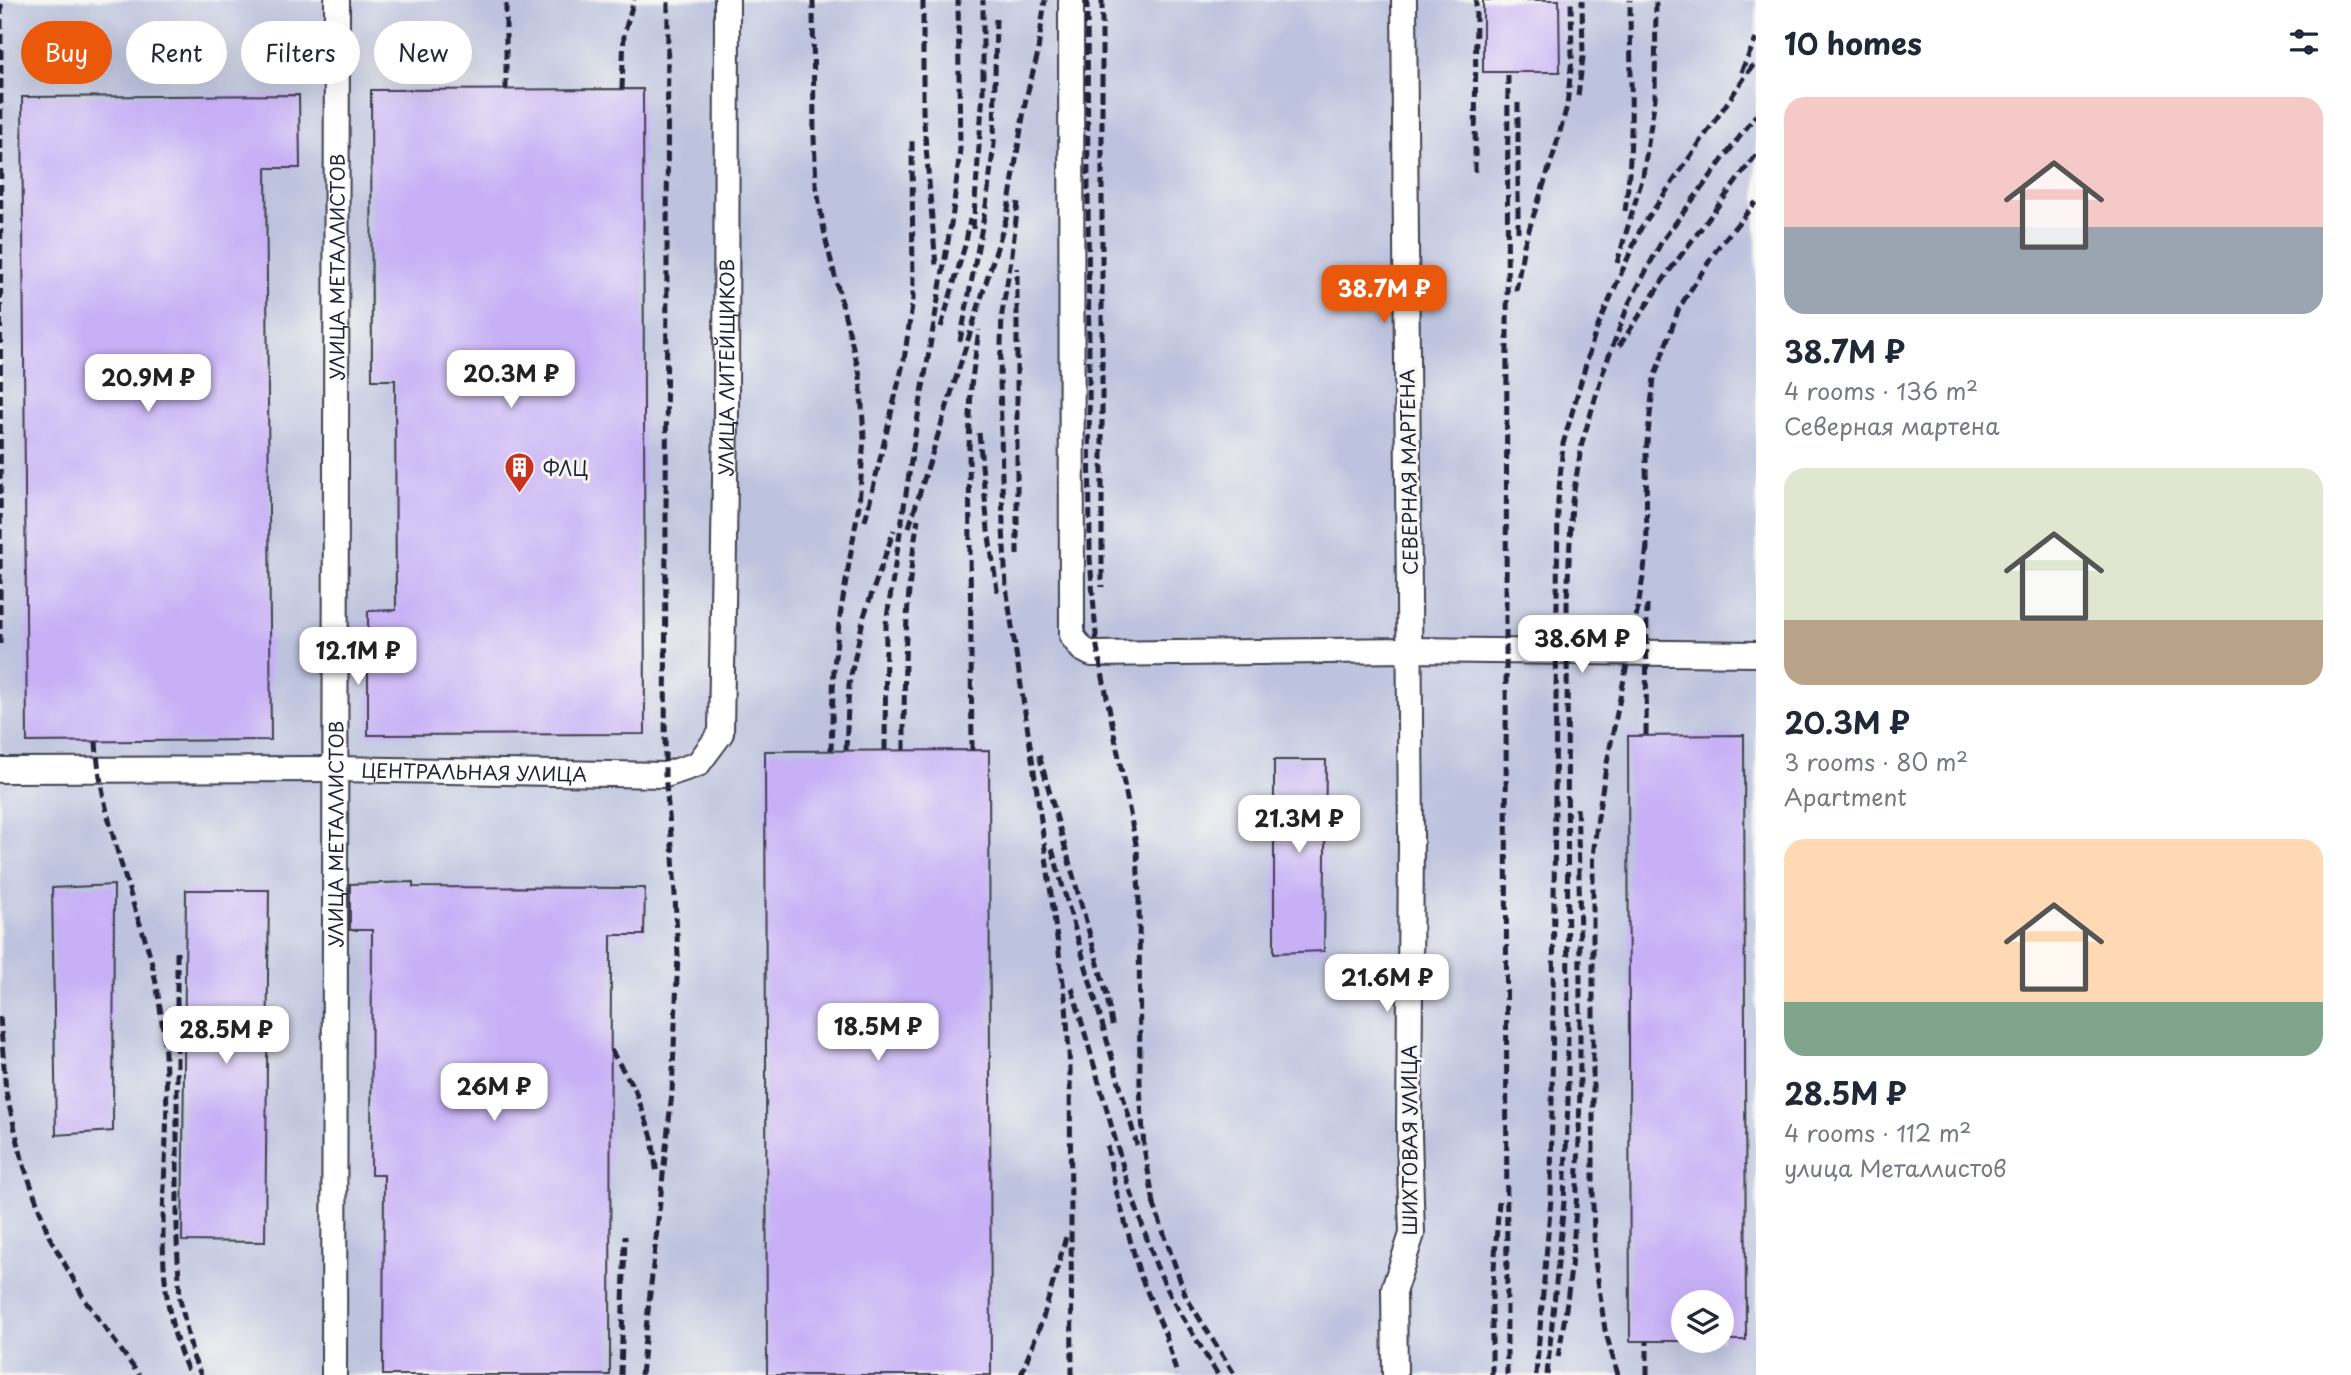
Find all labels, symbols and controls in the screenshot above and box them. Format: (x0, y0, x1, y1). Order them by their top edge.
text: 10 homes (1784, 20, 1922, 65)
chip: Buy (21, 21, 112, 84)
chip: Rent (126, 21, 227, 84)
chip: Filters (241, 21, 360, 84)
chip: New (374, 21, 472, 84)
icon: filters (2285, 23, 2323, 61)
icon: home (1991, 142, 2117, 268)
street label: УЛИЦА МЕТАЛЛИСТОВ (322, 154, 351, 380)
street label: УЛИЦА ЛИТЕЙЩИКОВ (711, 259, 740, 476)
pin: 38.7M ₽ (1319, 266, 1449, 325)
text: 38.7M ₽ (1338, 270, 1430, 305)
text: 38.7M ₽ (1784, 328, 1905, 373)
pin: 20.3M ₽ (446, 350, 576, 410)
pin: 20.9M ₽ (83, 354, 213, 414)
text: 20.3M ₽ (463, 355, 559, 390)
text: 20.9M ₽ (101, 359, 195, 394)
street label: СЕВЕРНАЯ МАРТЕНА (1392, 369, 1424, 575)
text: 4 rooms · 136 m² (1784, 373, 1978, 408)
text: Северная мартена (1784, 408, 2000, 443)
building icon: ФЛЦ (503, 451, 537, 495)
place label: ФЛЦ (543, 454, 588, 482)
icon: home (1991, 513, 2117, 639)
pin: 38.6M ₽ (1517, 616, 1647, 675)
text: 38.6M ₽ (1534, 620, 1630, 655)
pin: 12.1M ₽ (293, 628, 423, 687)
text: 12.1M ₽ (315, 632, 401, 667)
text: 20.3M ₽ (1784, 699, 1910, 744)
street label: УЛИЦА МЕТАЛЛИСТОВ (321, 721, 349, 947)
text: 3 rooms · 80 m² (1784, 744, 1968, 779)
street label: ЦЕНТРАЛЬНАЯ УЛИЦА (361, 755, 587, 788)
text: Apartment (1784, 779, 1907, 814)
pin: 21.3M ₽ (1234, 796, 1364, 855)
text: 21.3M ₽ (1254, 800, 1344, 835)
icon: home (1991, 884, 2117, 1010)
pin: 21.6M ₽ (1322, 954, 1452, 1014)
text: 21.6M ₽ (1341, 959, 1433, 994)
pin: 18.5M ₽ (813, 1004, 943, 1063)
pin: 28.5M ₽ (161, 1006, 291, 1066)
text: 18.5M ₽ (834, 1008, 922, 1043)
text: 28.5M ₽ (179, 1011, 273, 1046)
street label: ШИХТОВАЯ УЛИЦА (1395, 1045, 1423, 1235)
pin: 26M ₽ (445, 1064, 543, 1123)
text: 26M ₽ (457, 1068, 531, 1103)
text: 28.5M ₽ (1784, 1070, 1907, 1115)
text: 4 rooms · 112 m² (1784, 1115, 1971, 1150)
text: улица Металлистов (1784, 1150, 2007, 1185)
map controls (1671, 1290, 1734, 1353)
button: layers (1671, 1290, 1734, 1353)

